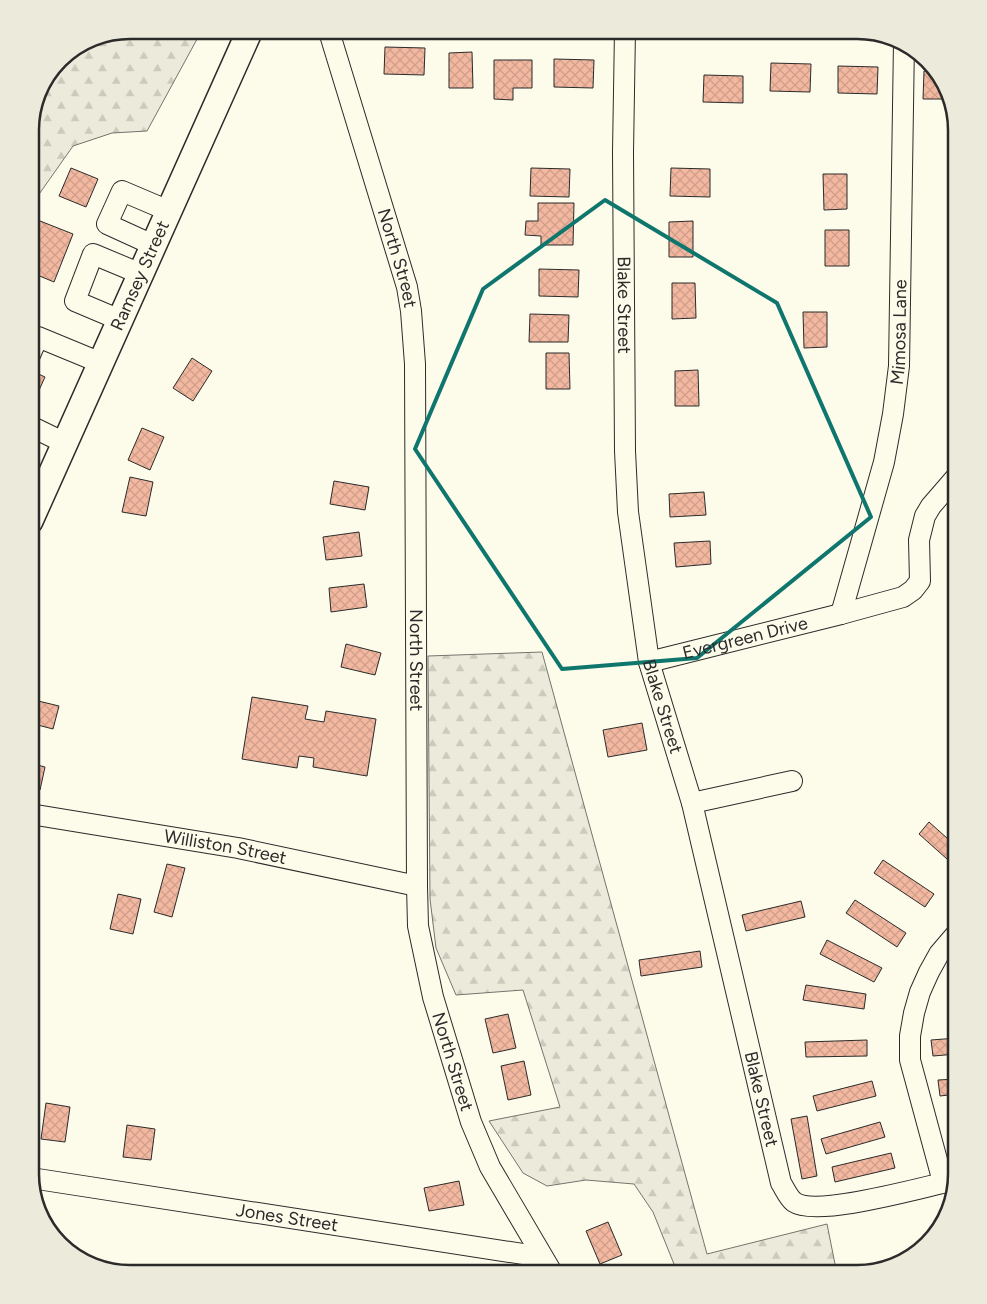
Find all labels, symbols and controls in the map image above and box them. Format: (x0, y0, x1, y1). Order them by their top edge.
street label: North Street (373, 206, 421, 309)
street label: Ramsey Street (106, 217, 174, 334)
street label: Blake Street (613, 256, 635, 354)
street label: Mimosa Lane (886, 279, 911, 386)
street label: North Street (405, 609, 427, 711)
street label: Evergreen Drive (680, 612, 810, 664)
street label: Blake Street (638, 657, 687, 756)
street label: Williston Street (162, 825, 289, 869)
street label: North Street (427, 1010, 478, 1114)
street label: Blake Street (740, 1049, 783, 1149)
street label: Jones Street (234, 1199, 340, 1236)

